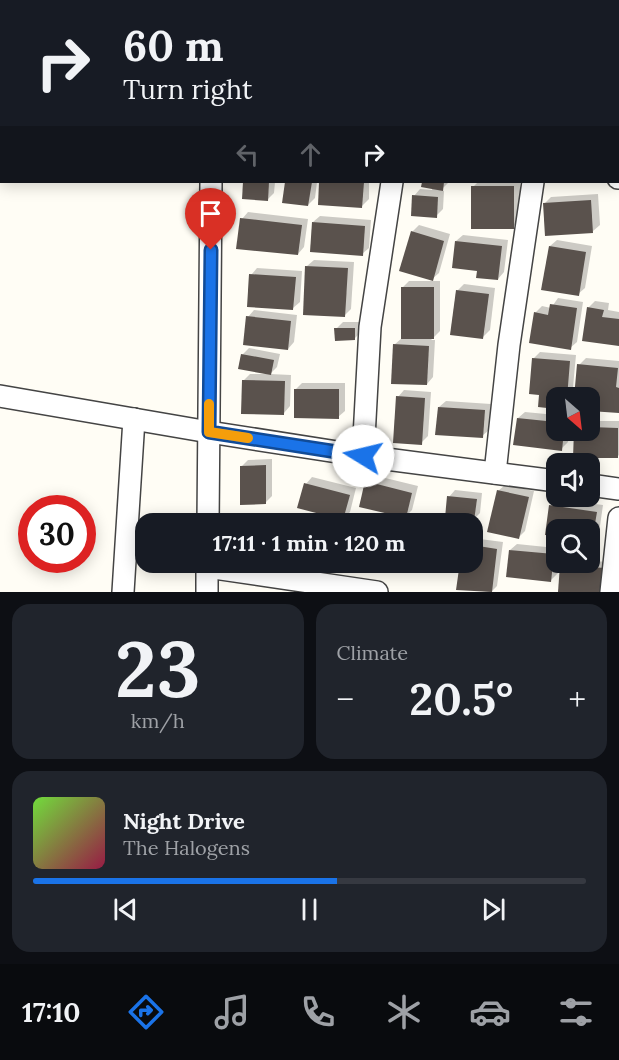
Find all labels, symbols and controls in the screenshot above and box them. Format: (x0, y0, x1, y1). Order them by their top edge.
text: 60 m (123, 19, 224, 73)
icon: right (24, 24, 102, 102)
text: Turn right (123, 72, 252, 106)
icon: left (231, 138, 264, 171)
icon: ahead (294, 138, 327, 171)
icon: right (357, 138, 390, 171)
pin (185, 188, 236, 250)
icon: arrive (194, 197, 227, 230)
north arrow (546, 387, 600, 441)
map controls (546, 387, 600, 573)
position arrow (331, 424, 395, 488)
button: sound (546, 453, 600, 507)
speed limit sign: 30 (18, 495, 96, 573)
button: search (546, 519, 600, 573)
text: 17:11 · 1 min · 120 m (213, 529, 405, 557)
text: 23 (115, 619, 200, 718)
text: Climate (337, 640, 408, 665)
text: 20.5° (409, 670, 513, 727)
text: − (337, 678, 354, 720)
text: + (568, 678, 586, 720)
text: km/h (131, 708, 185, 733)
text: Night Drive (123, 807, 245, 835)
text: The Halogens (123, 835, 250, 860)
icon: previous (109, 893, 142, 926)
icon: pause (293, 893, 326, 926)
icon: next (477, 893, 510, 926)
icon: directions (125, 991, 167, 1033)
icon: music (211, 991, 253, 1033)
icon: phone (297, 991, 339, 1033)
icon: climate (383, 991, 425, 1033)
icon: car (469, 991, 511, 1033)
icon: filters (555, 991, 597, 1033)
text: 17:10 (22, 995, 81, 1029)

